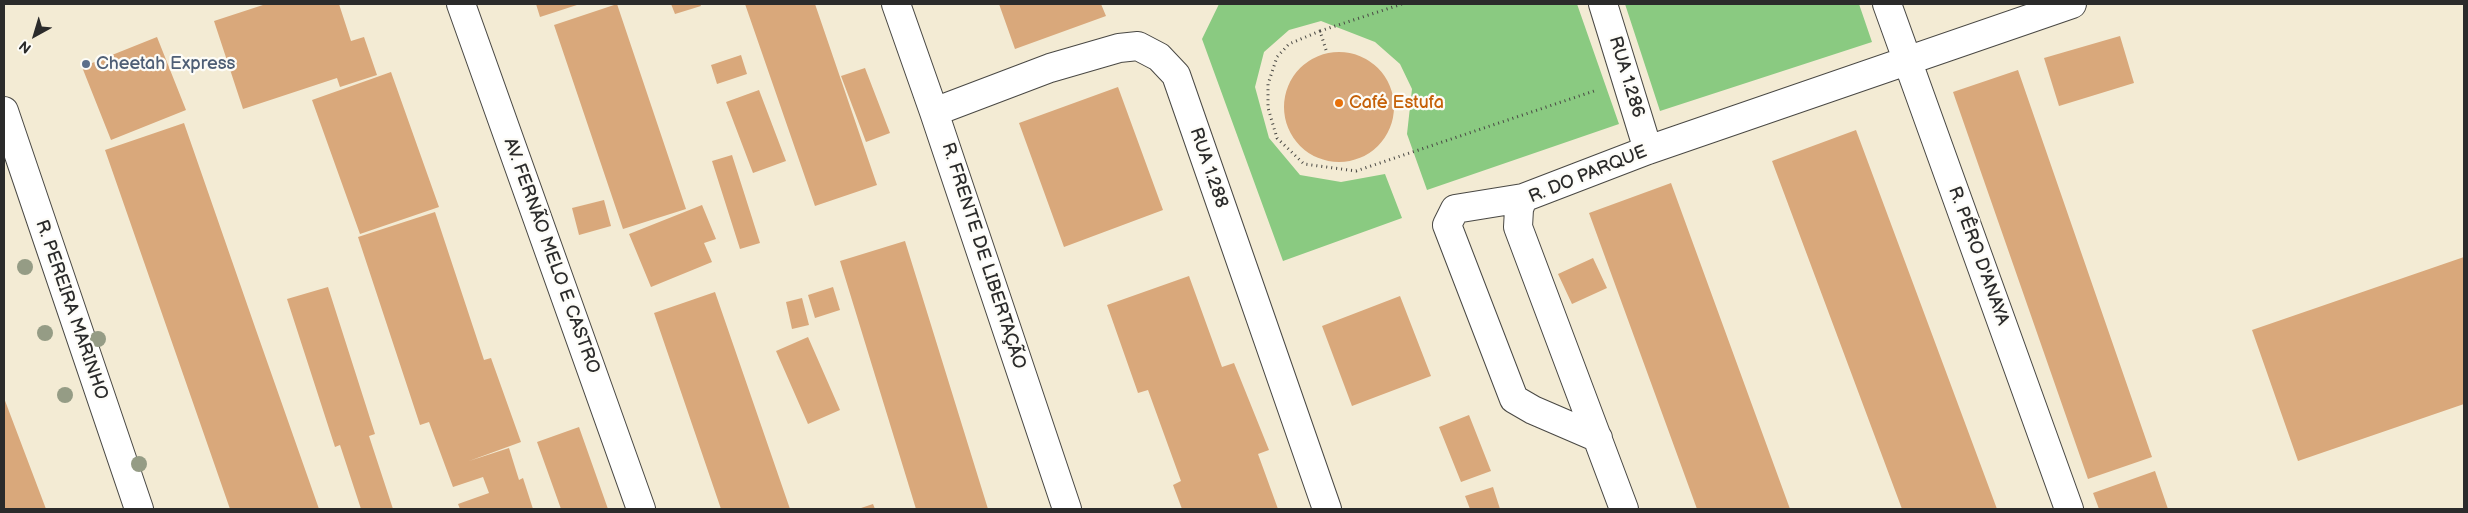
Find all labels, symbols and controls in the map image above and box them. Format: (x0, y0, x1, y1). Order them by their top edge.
north arrow (10, 10, 60, 60)
street label: RUA 1.286 (1603, 34, 1649, 120)
text: N (16, 37, 35, 57)
place label: Cheetah Express (96, 53, 235, 75)
marker: Cheetah Express (80, 58, 92, 70)
place label: Café Estufa (1349, 92, 1444, 114)
marker: Café Estufa (1333, 97, 1345, 109)
street label: RUA 1.288 (1184, 125, 1232, 211)
street label: AV. FERNÃO MELO E CASTRO (498, 135, 604, 377)
street label: R. FRENTE DE LIBERTAÇÃO (936, 140, 1030, 372)
street label: R. DO PARQUE (1526, 141, 1650, 209)
street label: R. PÊRO D'ANAYA (1943, 184, 2013, 328)
street label: R. PEREIRA MARINHO (30, 217, 112, 403)

